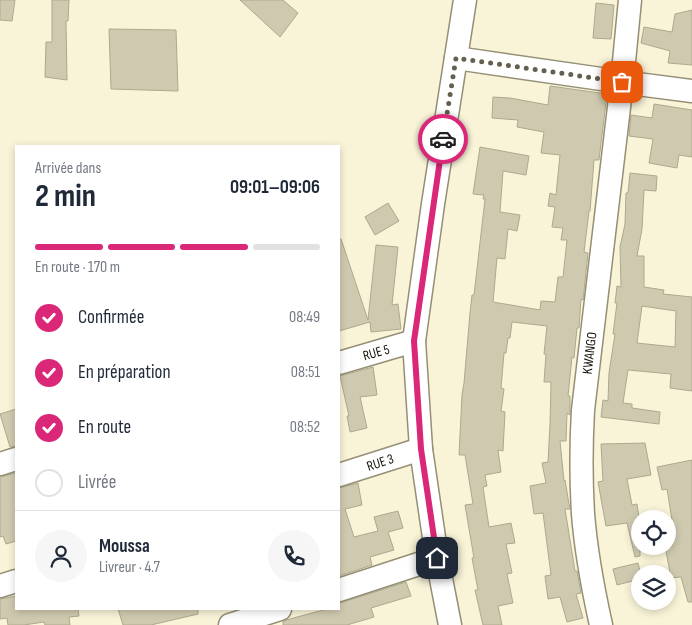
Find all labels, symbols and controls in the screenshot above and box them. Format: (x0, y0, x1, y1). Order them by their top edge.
pin (601, 61, 643, 103)
icon: bag (608, 68, 636, 96)
courier (418, 114, 468, 164)
icon: car (429, 125, 457, 153)
text: Arrivée dans (35, 159, 101, 178)
text: 09:01–09:06 (230, 176, 320, 199)
text: 2 min (35, 177, 96, 216)
text: En route · 170 m (35, 258, 120, 277)
icon: check (35, 304, 63, 332)
text: Confirmée (78, 306, 144, 329)
text: 08:49 (289, 308, 320, 327)
street label: KWANGO (578, 331, 601, 375)
street label: RUE 5 (361, 340, 392, 364)
icon: check (35, 359, 63, 387)
text: En préparation (78, 361, 171, 384)
text: 08:51 (291, 363, 320, 382)
icon: check (35, 414, 63, 442)
text: En route (78, 416, 131, 439)
text: 08:52 (290, 418, 320, 437)
street label: RUE 3 (365, 450, 396, 475)
text: Livrée (78, 471, 116, 494)
map controls (631, 510, 676, 610)
button: locate (631, 510, 676, 555)
button: person (35, 530, 87, 582)
button: phone (268, 530, 320, 582)
text: Moussa (99, 535, 150, 558)
pin (416, 537, 458, 579)
icon: home (423, 544, 451, 572)
text: Livreur · 4.7 (99, 558, 160, 577)
button: layers (631, 565, 676, 610)

